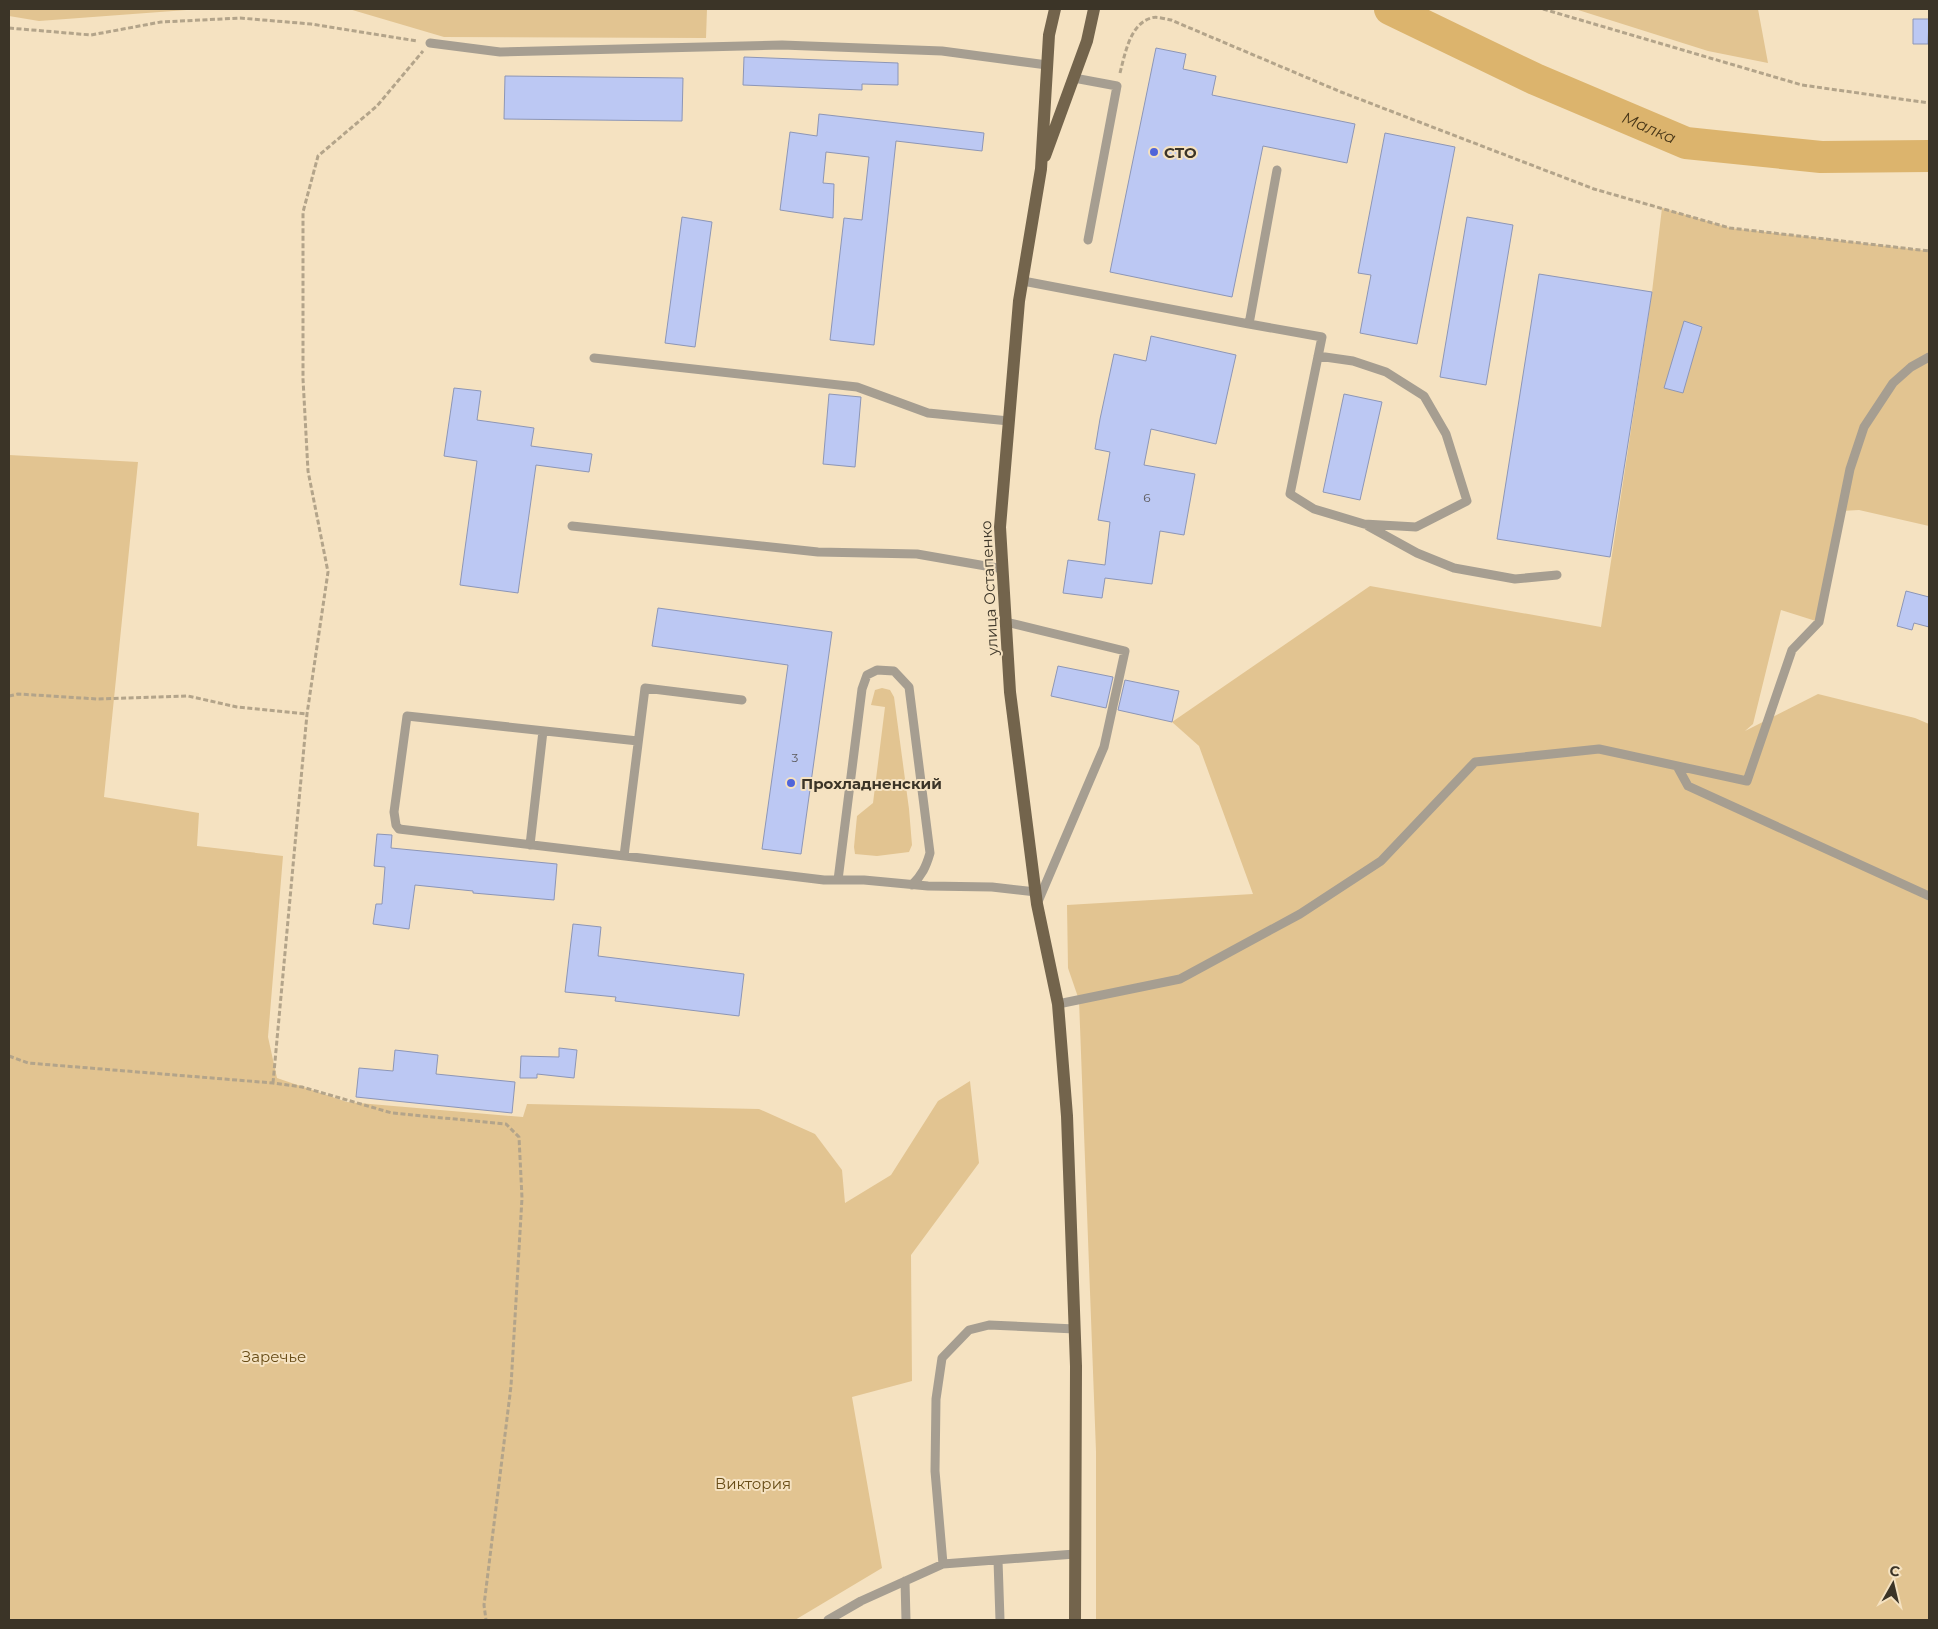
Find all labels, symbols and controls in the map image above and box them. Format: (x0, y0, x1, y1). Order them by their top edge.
water label: Малка (1619, 108, 1679, 147)
place label: СТО (1164, 143, 1197, 162)
marker: СТО (1148, 146, 1160, 158)
house number: 6 (1143, 490, 1151, 505)
street label: улица Остапенко (976, 520, 1002, 657)
house number: 3 (792, 750, 799, 765)
place label: Прохладненский (801, 774, 942, 793)
marker: Прохладненский (785, 777, 797, 789)
park label: Заречье (242, 1347, 306, 1366)
park label: Виктория (715, 1474, 791, 1493)
north arrow (1868, 1559, 1918, 1609)
text: С (1889, 1562, 1901, 1581)

